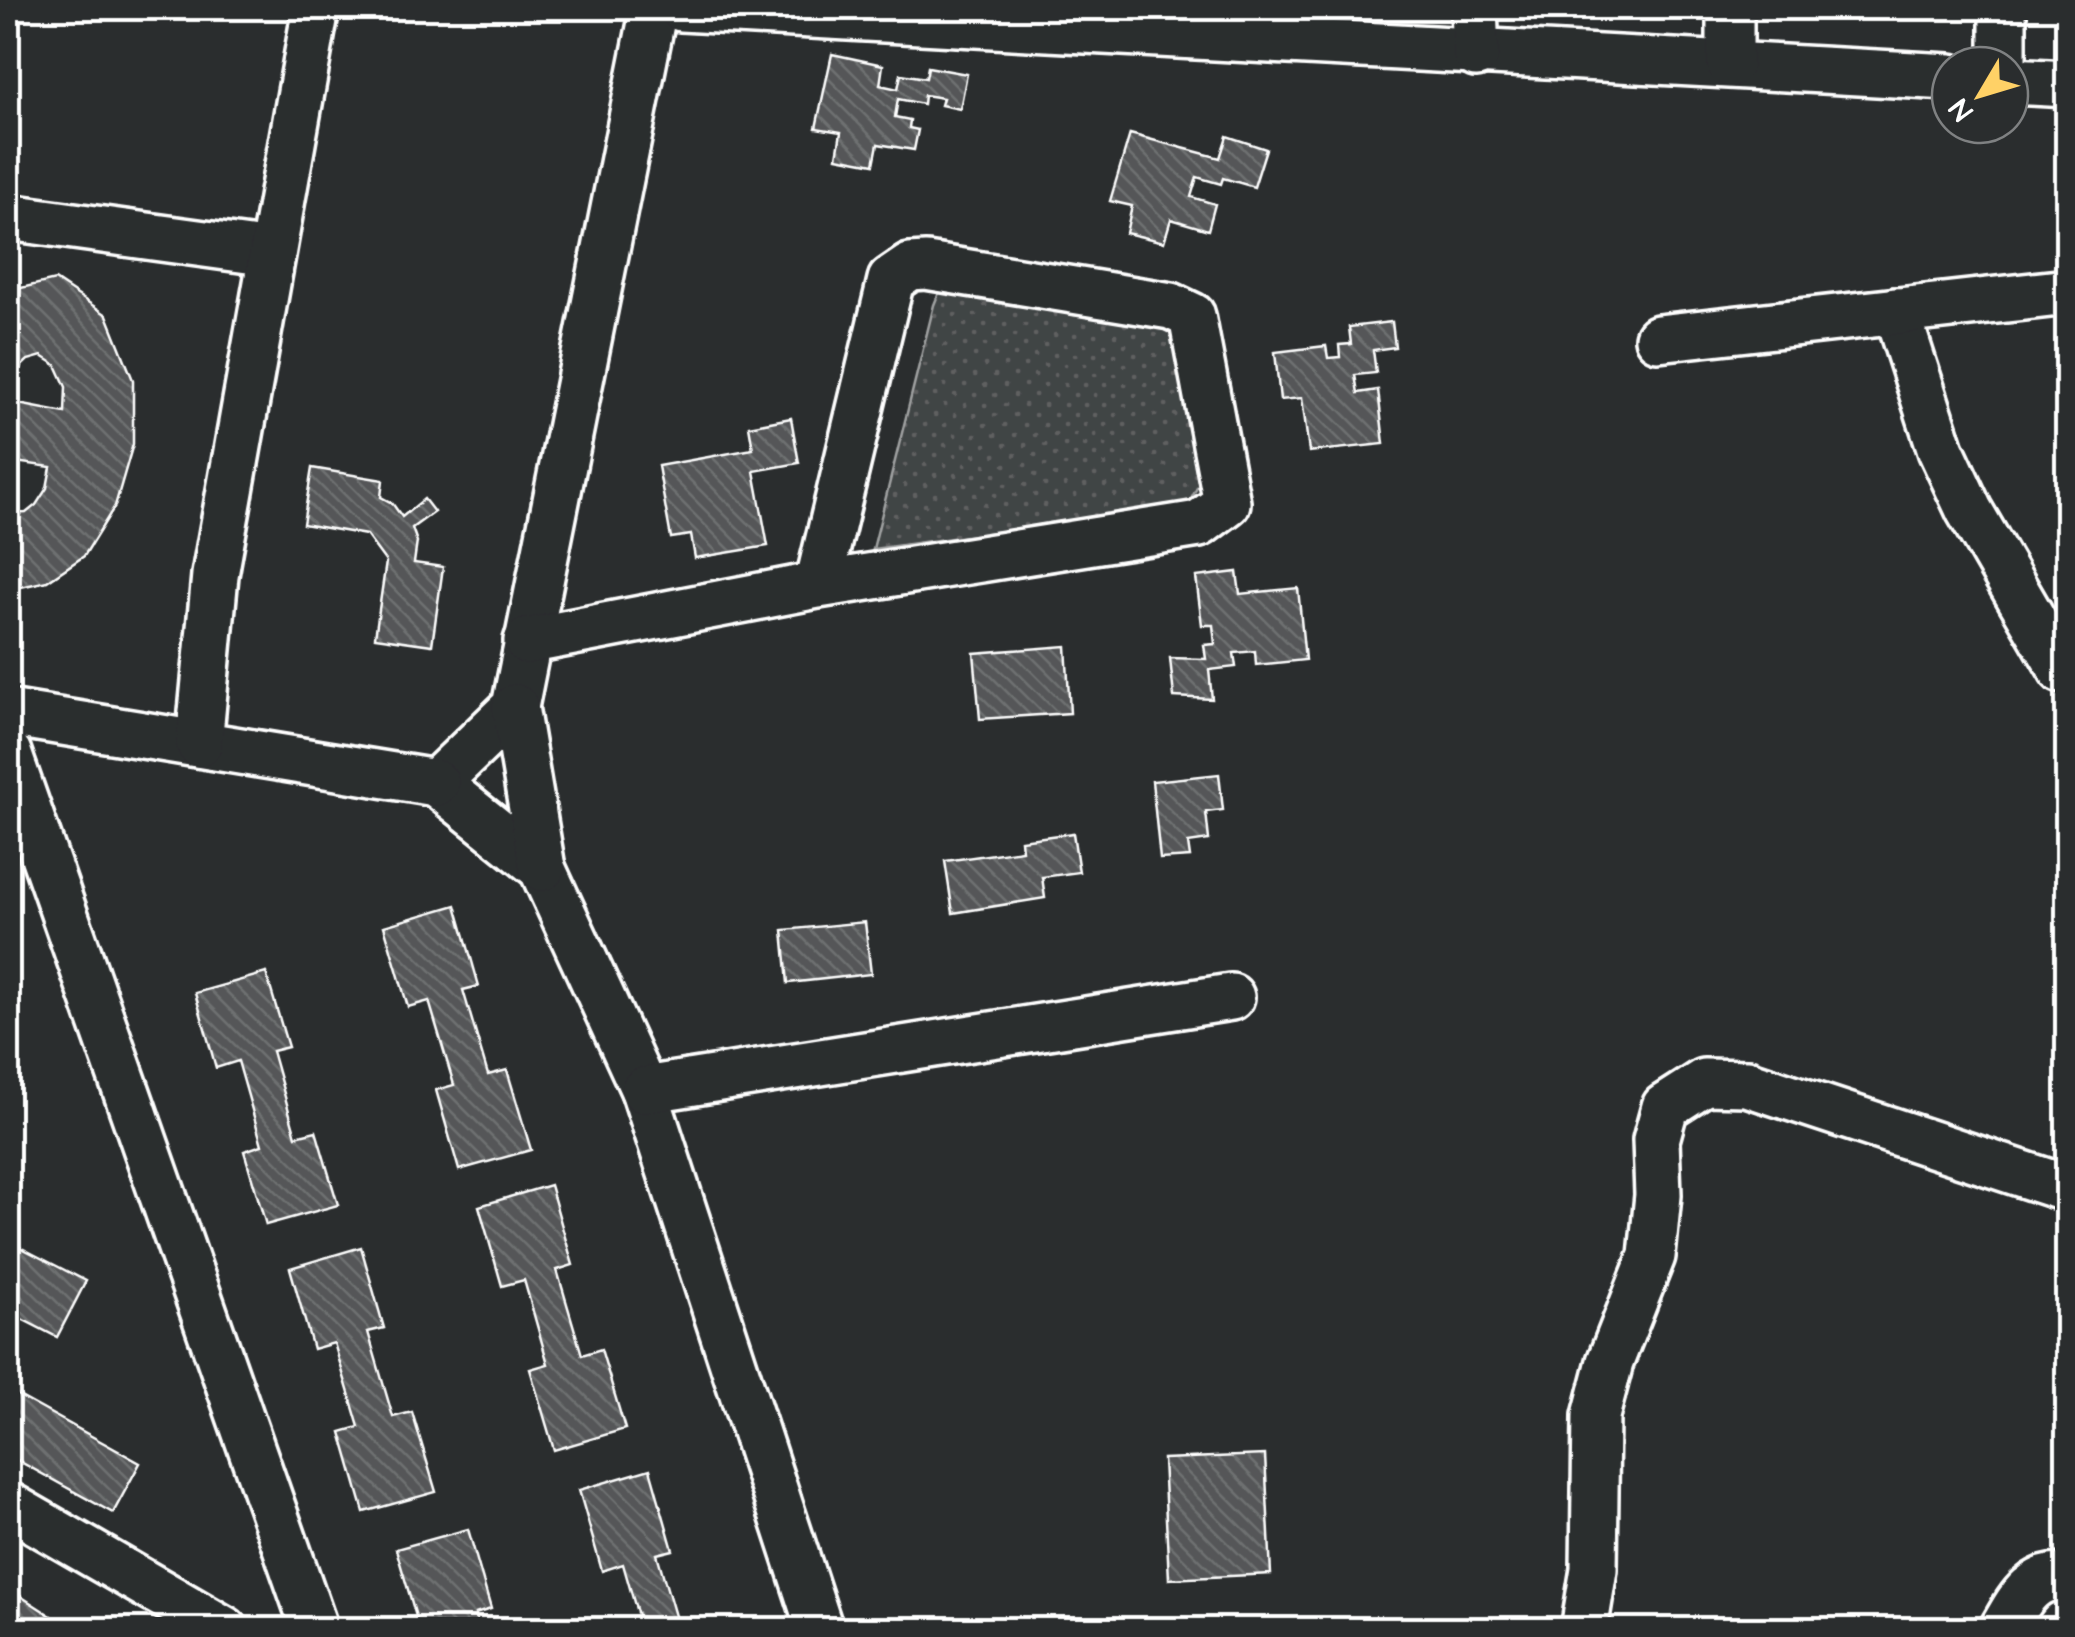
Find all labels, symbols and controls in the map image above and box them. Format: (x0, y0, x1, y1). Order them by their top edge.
north arrow (1930, 45, 2030, 145)
text: N (1940, 90, 1982, 128)

